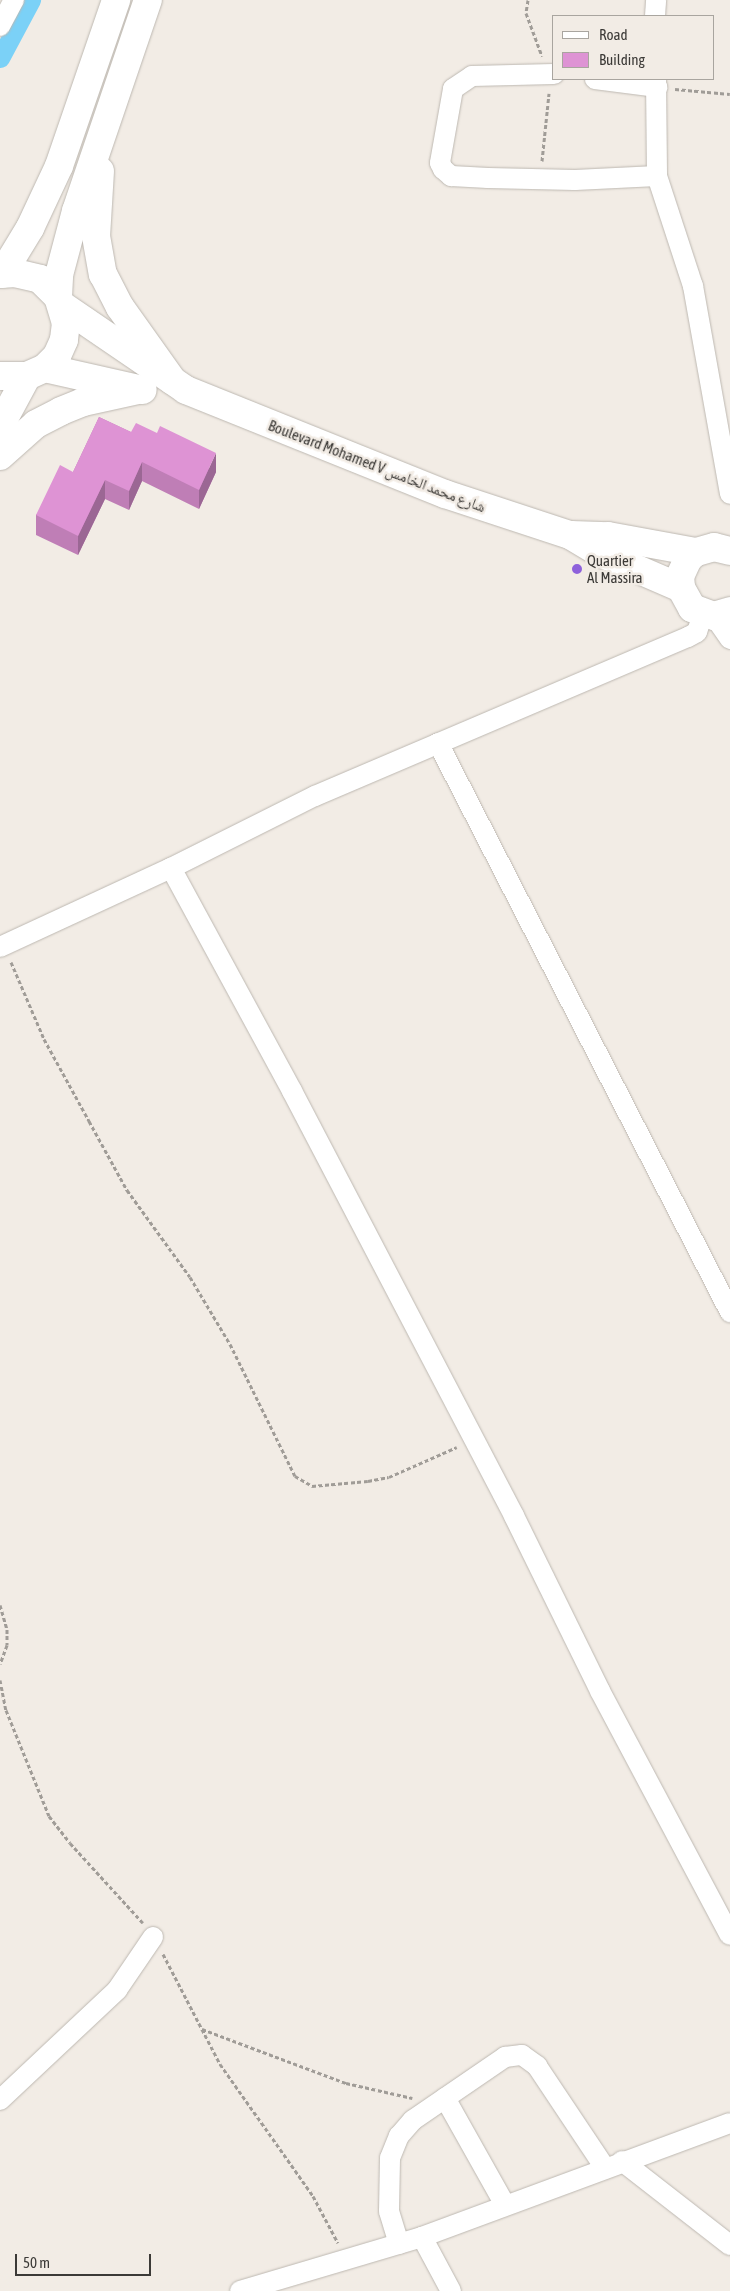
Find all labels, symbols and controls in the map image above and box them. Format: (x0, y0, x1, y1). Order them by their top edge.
legend (552, 15, 715, 80)
text: Road (599, 26, 628, 43)
text: Building (599, 51, 645, 68)
street label: Boulevard Mohamed V شارع محمد الخامس (266, 416, 488, 516)
place label: Quartier Al Massira (587, 551, 643, 586)
marker: Quartier Al Massira (571, 563, 583, 575)
scale bar (18, 2244, 154, 2276)
text: 50 m (23, 2254, 50, 2271)

